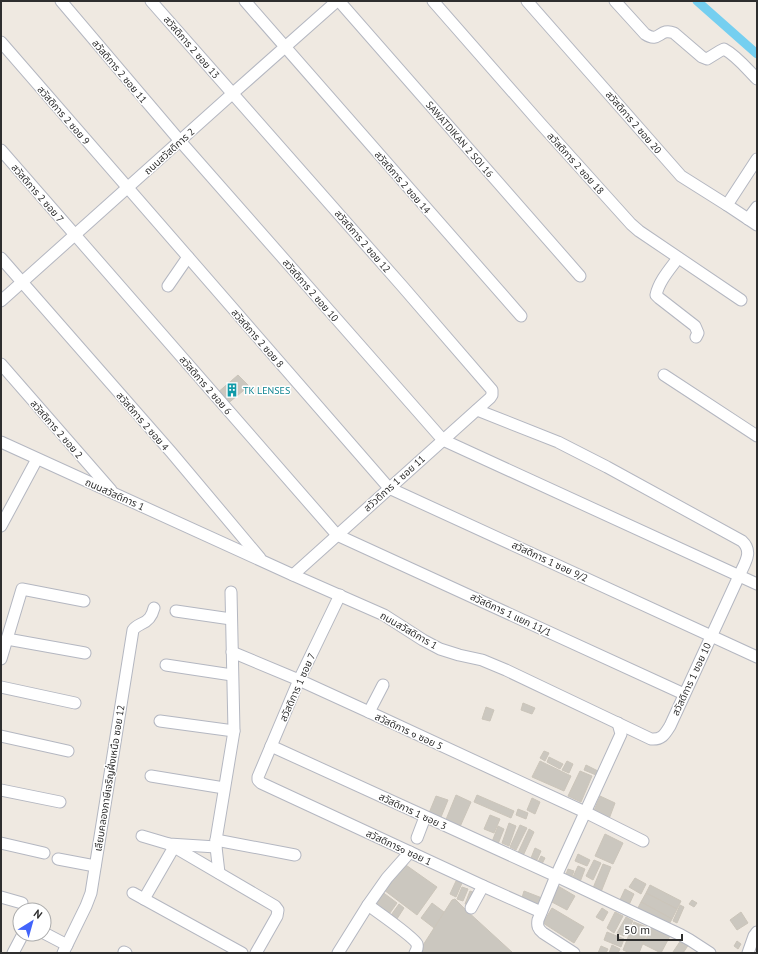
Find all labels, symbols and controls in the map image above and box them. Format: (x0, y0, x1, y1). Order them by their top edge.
street label: สวัสดิการ 2 ซอย 13 (161, 13, 222, 81)
street label: สวัสดิการ 2 ซอย 11 (89, 37, 150, 106)
street label: สวัสดิการ 2 ซอย 9 (35, 83, 93, 147)
street label: สวัสดิการ 2 ซอย 20 (603, 88, 665, 157)
street label: SAWATDIKAN 2 SOI 16 (423, 99, 496, 180)
street label: ถนนสวัสดิการ 2 (141, 125, 197, 178)
street label: สวัสดิการ 2 ซอย 18 (544, 130, 607, 197)
street label: สวัสดิการ 2 ซอย 14 (372, 148, 434, 217)
street label: สวัสดิการ 2 ซอย 7 (9, 161, 67, 225)
street label: สวัสดิการ 2 ซอย 12 (332, 207, 393, 275)
street label: สวัสดิการ 2 ซอย 10 (280, 256, 342, 325)
street label: สวัสดิการ 2 ซอย 8 (229, 306, 287, 370)
street label: สวัสดิการ 2 ซอย 6 (177, 353, 235, 417)
building icon: TK LENSES (224, 382, 240, 398)
place label: TK LENSES (243, 384, 290, 397)
street label: สวัสดิการ 2 ซอย 4 (114, 389, 172, 454)
street label: สวัสดิการ 2 ซอย 2 (28, 397, 86, 461)
street label: สวัวดิการ 1 ซอย 11 (361, 452, 428, 514)
street label: ถนนสวัสดิการ 1 (83, 476, 147, 513)
street label: สวัสดิการ 1 ซอย 9/2 (510, 538, 590, 585)
street label: สวัสดิการ 1 แยก 11/1 (468, 590, 553, 639)
street label: ถนนสวัสดิการ 1 (378, 609, 440, 652)
street label: สวัสดิการ 1 ซอย 10 (669, 640, 714, 718)
street label: สวัสดิการ 1 ซอย 7 (277, 651, 318, 723)
street label: เลียบคลองภาษีเจริญฝั่งเหนือ ซอย 12 (91, 704, 127, 852)
street label: สวัสดิการ ๑ ซอย 5 (373, 710, 445, 753)
street label: สวัสดิการ 1 ซอย 3 (377, 790, 449, 833)
street label: สวัสดิการ๑ ซอย 1 (364, 827, 434, 868)
north arrow (12, 902, 52, 942)
text: N (31, 906, 45, 922)
scale bar (618, 916, 682, 942)
text: 50 m (624, 922, 650, 937)

